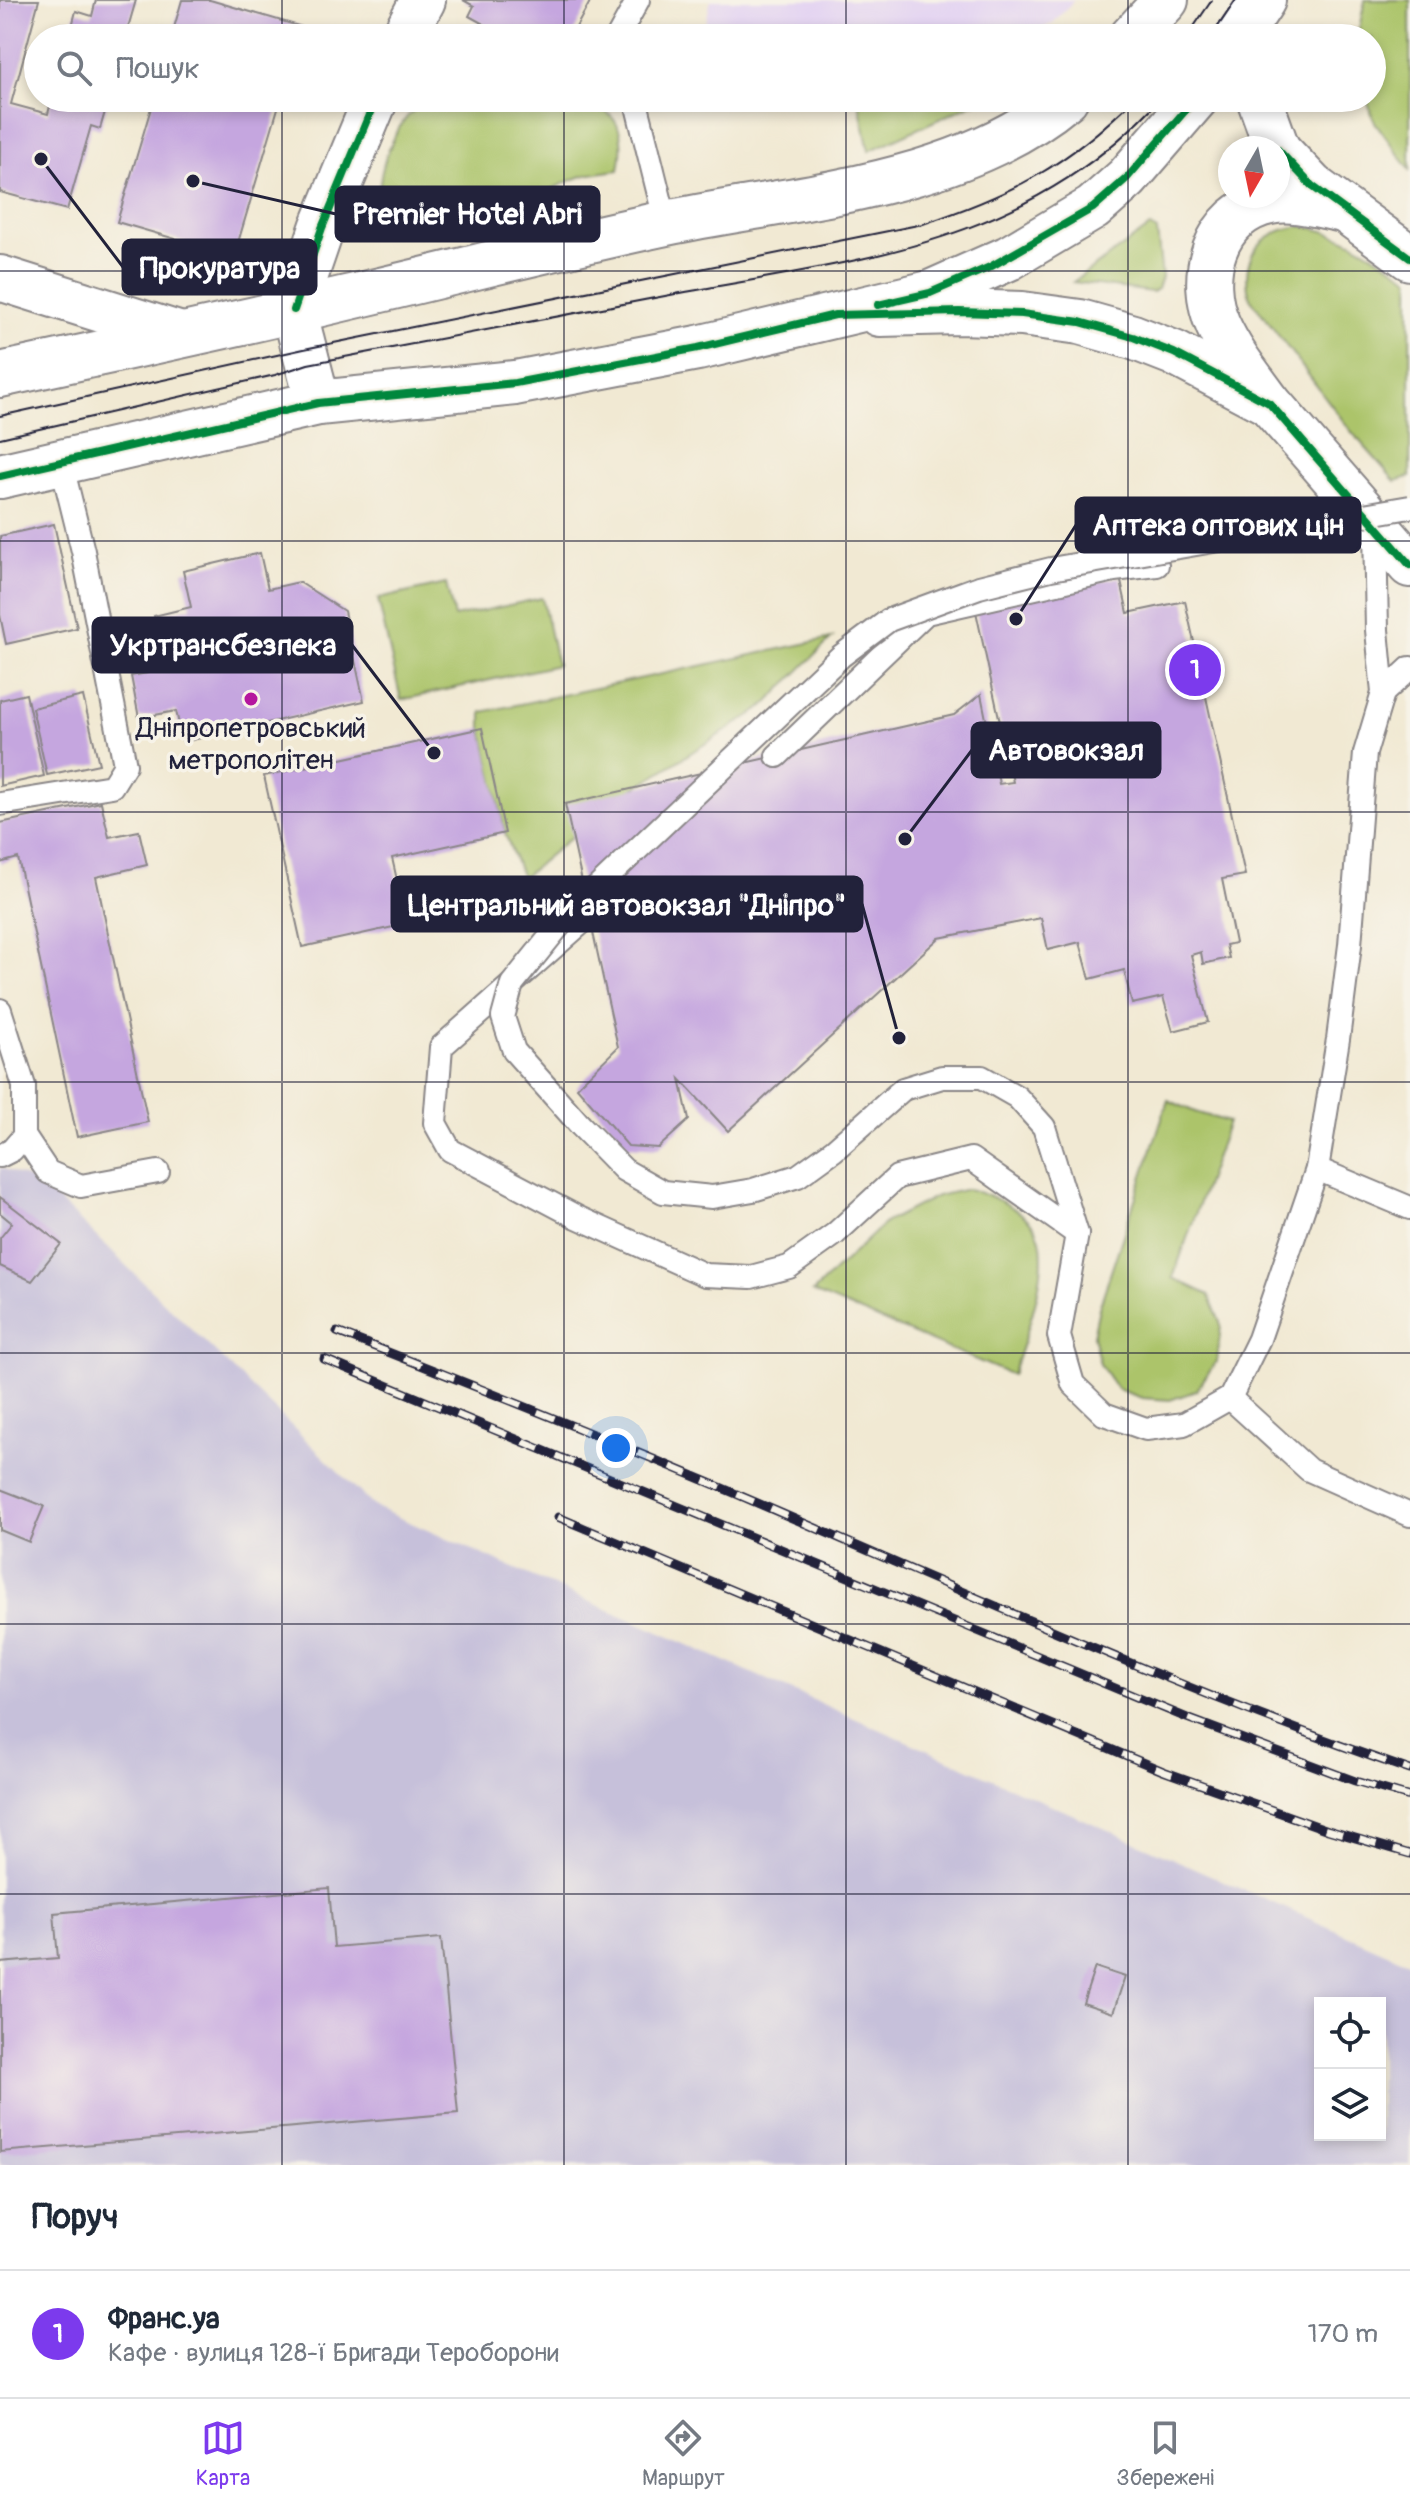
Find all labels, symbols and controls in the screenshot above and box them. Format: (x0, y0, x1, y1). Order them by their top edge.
search box (24, 24, 1386, 112)
icon: search (52, 46, 96, 90)
text: Пошук (116, 50, 200, 87)
north arrow (1218, 136, 1290, 208)
callout: Premier Hotel Abri (336, 187, 599, 241)
text: Premier Hotel Abri (352, 196, 582, 233)
callout: Прокуратура (123, 240, 316, 294)
text: Прокуратура (140, 250, 300, 287)
callout: Аптека оптових цін (1076, 498, 1360, 552)
text: Аптека оптових цін (1092, 507, 1344, 544)
callout: Укртрансбезпека (93, 618, 352, 672)
text: Укртрансбезпека (110, 627, 337, 664)
pin: 1 (1169, 640, 1221, 700)
marker: Дніпропетровський метрополітен (242, 690, 260, 708)
place label: Дніпропетровський метрополітен (135, 711, 366, 778)
callout: Автовокзал (972, 723, 1160, 777)
text: Автовокзал (988, 732, 1144, 769)
callout: Центральний автовокзал "Дніпро" (392, 877, 862, 931)
text: Центральний автовокзал "Дніпро" (408, 887, 846, 924)
your location (596, 1428, 636, 1468)
map controls (1314, 1997, 1386, 2141)
button: locate (1314, 1997, 1386, 2069)
button: layers (1314, 2069, 1386, 2141)
text: Поруч (32, 2196, 118, 2239)
text: Франс.уа (108, 2300, 220, 2337)
text: 1 (53, 2318, 63, 2350)
text: 170 m (1308, 2318, 1378, 2350)
text: Кафе · вулиця 128-ї Бригади Тероборони (108, 2337, 559, 2369)
tab: Карта (196, 2416, 250, 2492)
tab: Маршрут (642, 2416, 725, 2492)
tab: Збережені (1116, 2416, 1214, 2492)

